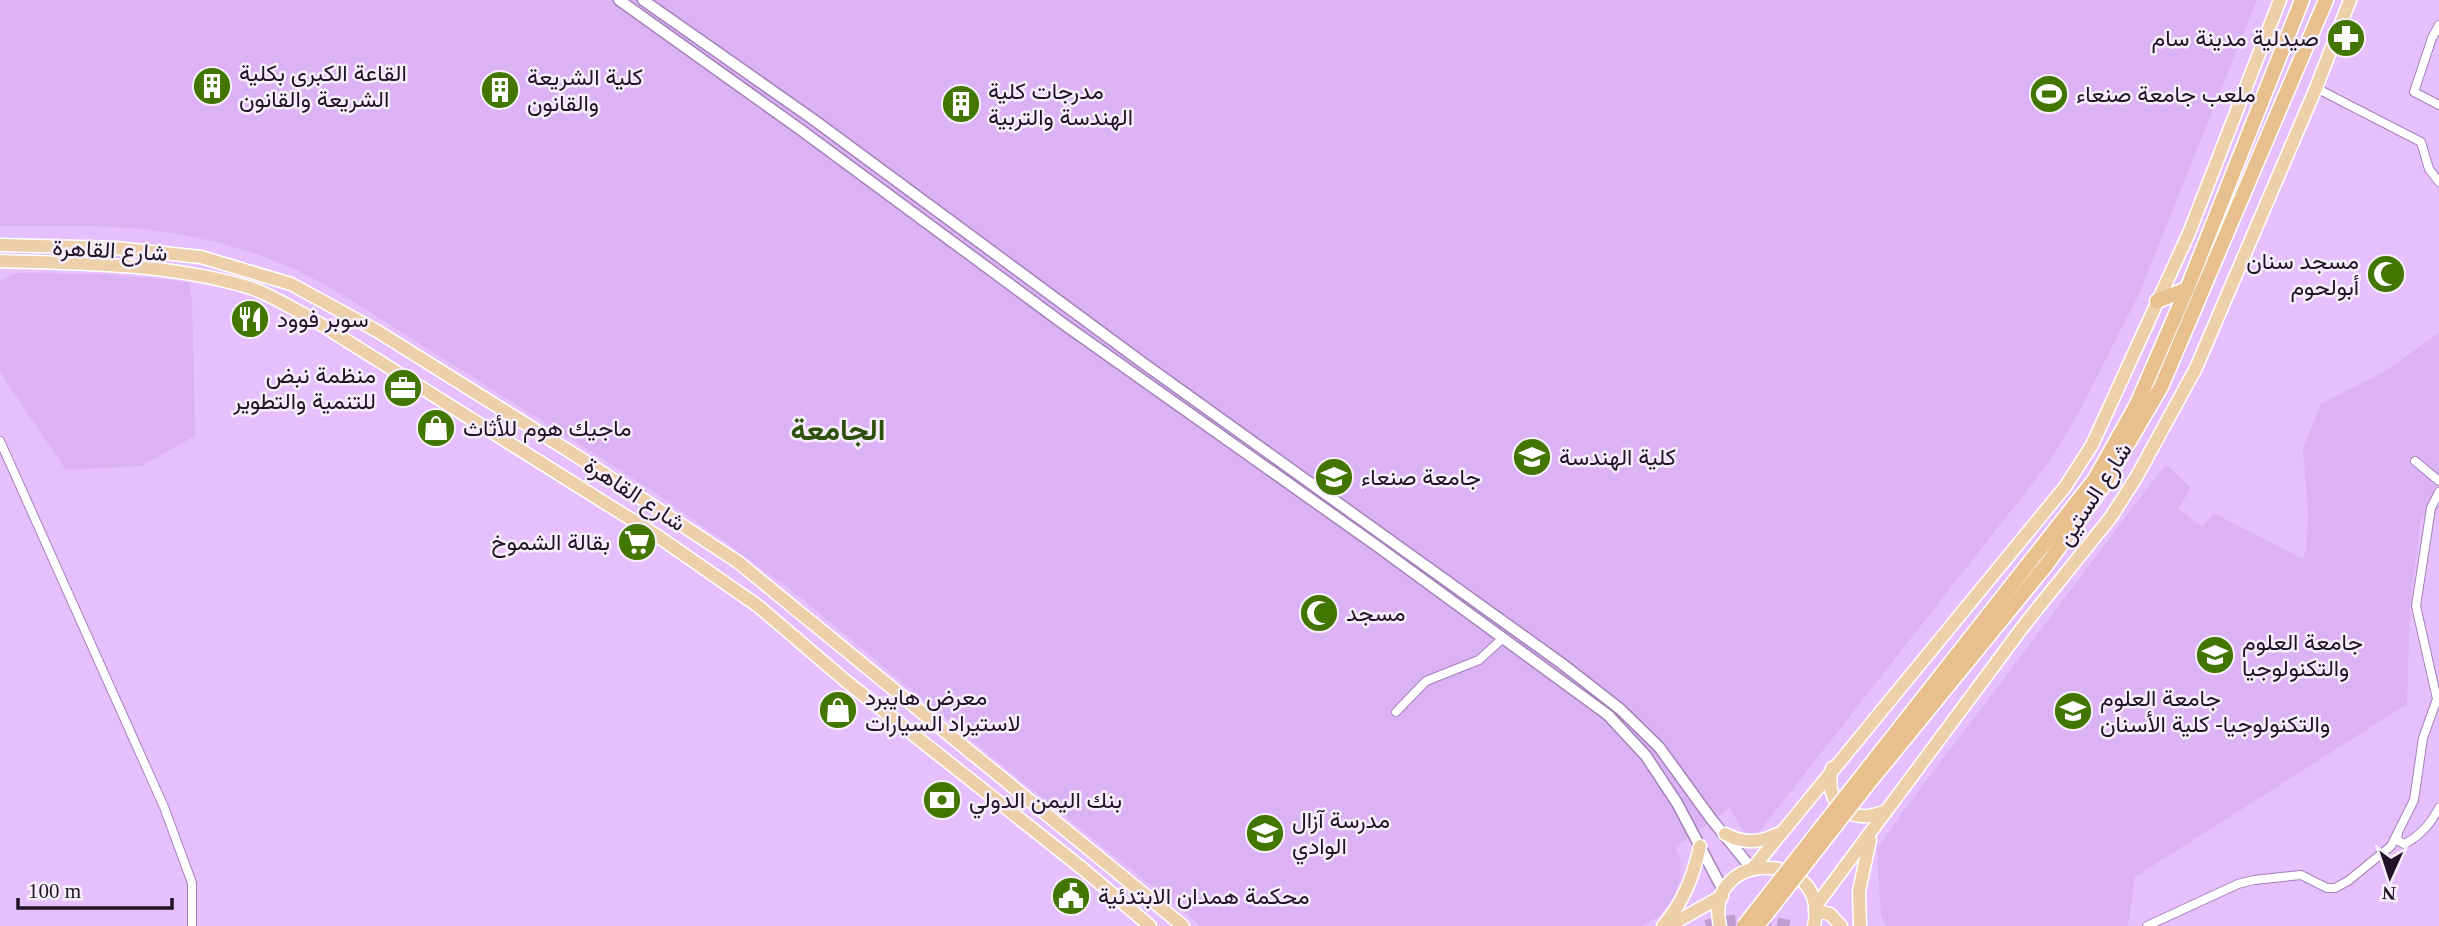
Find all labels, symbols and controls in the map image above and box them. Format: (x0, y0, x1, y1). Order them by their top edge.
pharmacy icon: صيدلية مدينة سام (2325, 17, 2367, 59)
place label: صيدلية مدينة سام (2152, 26, 2319, 53)
place label: القاعة الكبرى بكلية الشريعة والقانون (239, 61, 407, 114)
building icon: القاعة الكبرى بكلية الشريعة والقانون (191, 65, 233, 107)
place label: كلية الشريعة والقانون (527, 65, 643, 118)
building icon: كلية الشريعة والقانون (479, 69, 521, 111)
sports icon: ملعب جامعة صنعاء (2028, 73, 2070, 115)
place label: مدرجات كلية الهندسة والتربية (988, 79, 1133, 132)
place label: ملعب جامعة صنعاء (2076, 82, 2256, 107)
building icon: مدرجات كلية الهندسة والتربية (940, 83, 982, 125)
street label: شارع القاهرة (52, 235, 168, 269)
place label: مسجد سنان أبولحوم (2246, 249, 2359, 302)
mosque icon: مسجد سنان أبولحوم (2365, 253, 2407, 295)
restaurant icon: سوبر فوود (229, 298, 271, 340)
place label: سوبر فوود (277, 307, 369, 334)
place label: منظمة نبض للتنمية والتطوير (232, 363, 376, 416)
office icon: منظمة نبض للتنمية والتطوير (382, 367, 424, 409)
shop icon: ماجيك هوم للأثاث (415, 407, 457, 449)
district label: الجامعة (791, 413, 885, 447)
place label: ماجيك هوم للأثاث (463, 415, 632, 443)
school or university icon: كلية الهندسة (1511, 436, 1553, 478)
street label: شارع الستين (2052, 438, 2139, 552)
place label: كلية الهندسة (1559, 445, 1676, 472)
street label: شارع القاهرة (578, 453, 690, 539)
school or university icon: جامعة صنعاء (1313, 456, 1355, 498)
place label: جامعة صنعاء (1361, 465, 1481, 490)
supermarket icon: بقالة الشموخ (616, 521, 658, 563)
place label: بقالة الشموخ (491, 530, 610, 558)
mosque icon: مسجد (1298, 592, 1340, 634)
place label: مسجد (1346, 601, 1406, 626)
place label: جامعة العلوم والتكنولوجيا (2242, 630, 2363, 683)
school or university icon: جامعة العلوم والتكنولوجيا (2194, 634, 2236, 676)
place label: معرض هايبرد لاستيراد السيارات (865, 685, 1020, 738)
place label: جامعة العلوم والتكنولوجيا- كلية الأسنان (2100, 686, 2330, 739)
shop icon: معرض هايبرد لاستيراد السيارات (817, 689, 859, 731)
school or university icon: جامعة العلوم والتكنولوجيا- كلية الأسنان (2052, 690, 2094, 732)
bank icon: بنك اليمن الدولي (921, 779, 963, 821)
place label: بنك اليمن الدولي (969, 788, 1122, 819)
place label: مدرسة آزال الوادي (1292, 808, 1390, 865)
school or university icon: مدرسة آزال الوادي (1244, 812, 1286, 854)
north arrow (2355, 842, 2425, 912)
scale bar (18, 866, 172, 910)
public building icon: محكمة همدان الابتدئية (1050, 875, 1092, 917)
text: 100 m (28, 879, 81, 903)
text: N (2381, 883, 2397, 904)
place label: محكمة همدان الابتدئية (1098, 884, 1310, 909)

